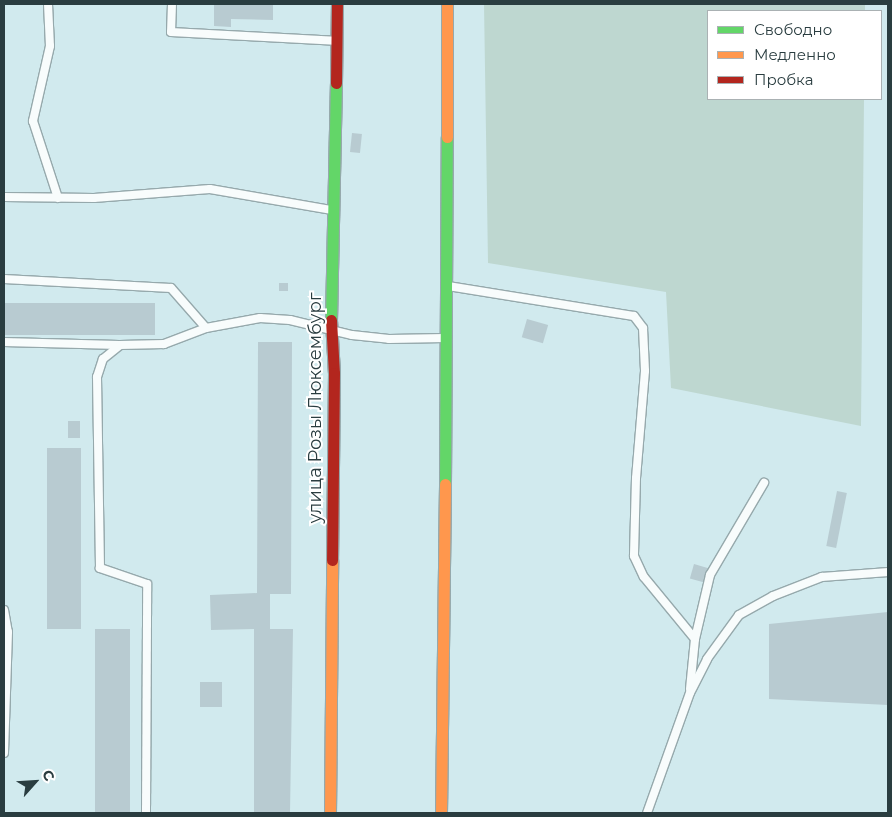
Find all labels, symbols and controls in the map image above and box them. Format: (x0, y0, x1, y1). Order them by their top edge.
legend (707, 10, 882, 100)
text: Свободно (754, 20, 832, 39)
text: Медленно (754, 45, 836, 64)
text: Пробка (754, 70, 813, 89)
street label: улица Розы Люксембург (304, 292, 326, 524)
north arrow (10, 757, 60, 807)
text: С (38, 767, 59, 784)

